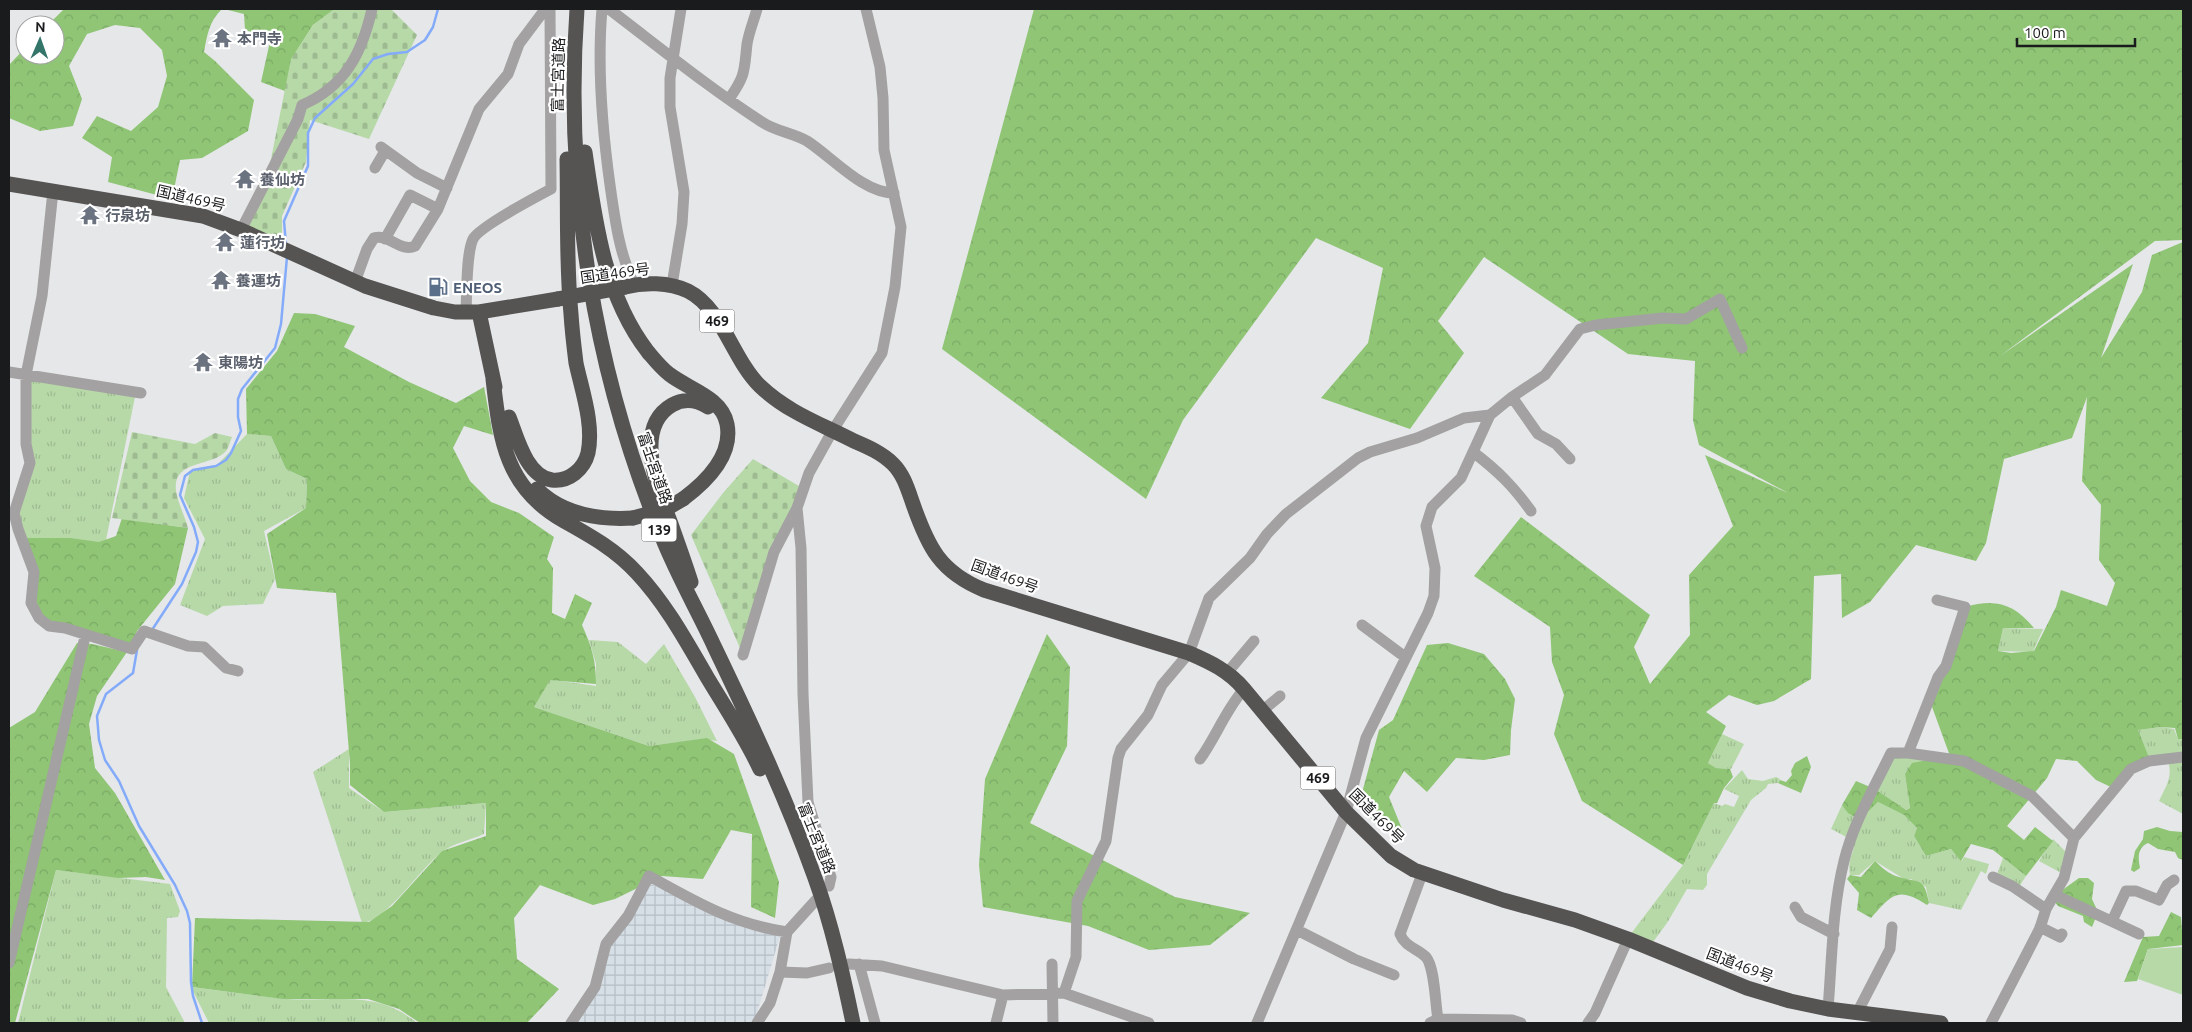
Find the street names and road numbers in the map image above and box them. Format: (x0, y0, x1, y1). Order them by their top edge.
street label: 富士宮道路 (549, 37, 567, 113)
street label: 国道469号 (155, 182, 227, 214)
street label: 国道469号 (579, 260, 651, 286)
road number: 469 (700, 310, 734, 332)
street label: 富士宮道路 (635, 430, 675, 506)
road number: 139 (642, 518, 676, 542)
street label: 国道469号 (969, 556, 1041, 596)
road number: 469 (1300, 766, 1336, 790)
street label: 国道469号 (1346, 785, 1408, 847)
street label: 富士宮道路 (795, 800, 839, 876)
street label: 国道469号 (1704, 944, 1776, 986)

